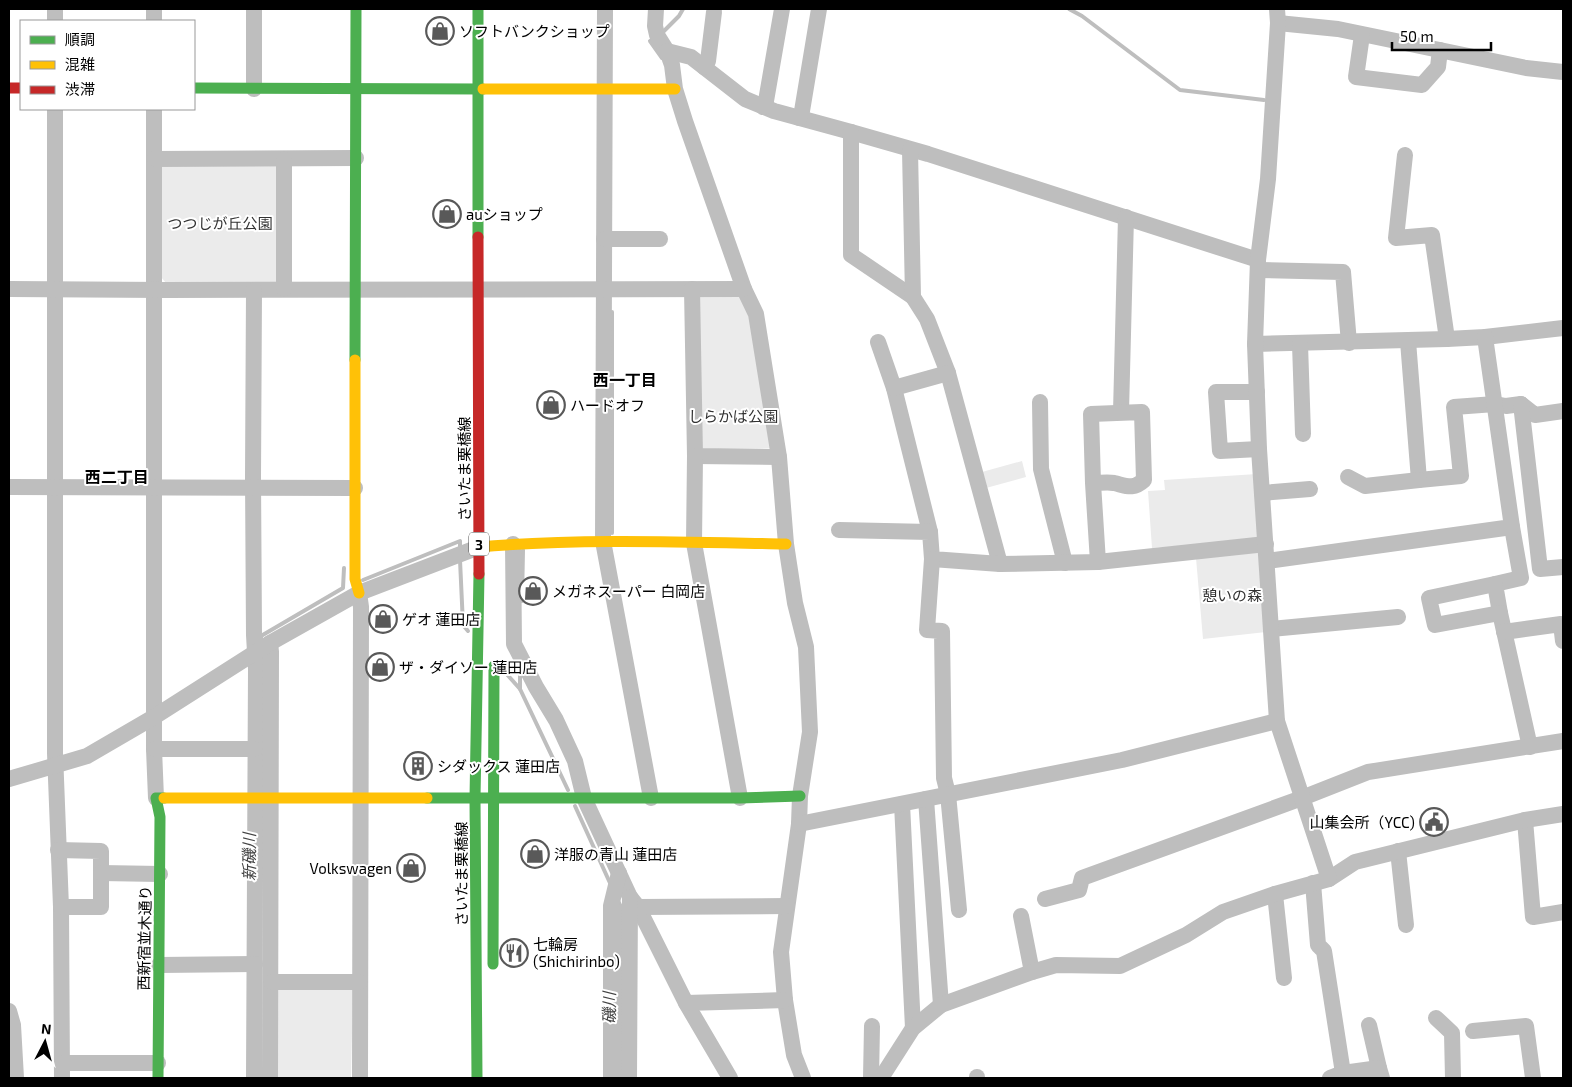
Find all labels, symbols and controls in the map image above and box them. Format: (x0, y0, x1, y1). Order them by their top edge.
shop icon: ソフトバンクショップ (425, 16, 455, 46)
legend (20, 20, 195, 110)
scale bar (1392, 20, 1491, 52)
place label: ソフトバンクショップ (459, 22, 610, 40)
text: 50 m (1400, 27, 1434, 45)
text: 順調 (65, 30, 95, 48)
text: 混雑 (65, 55, 95, 73)
text: 渋滞 (65, 80, 95, 98)
shop icon: auショップ (432, 199, 462, 229)
place label: auショップ (466, 205, 543, 223)
park label: つつじが丘公園 (167, 214, 273, 232)
district label: 西一丁目 (593, 370, 657, 389)
shop icon: ハードオフ (536, 390, 566, 420)
place label: ハードオフ (570, 396, 645, 414)
park label: しらかば公園 (688, 407, 778, 425)
street label: さいたま栗橋線 (455, 417, 473, 521)
district label: 西二丁目 (85, 467, 149, 486)
road number: 3 (469, 532, 489, 556)
shop icon: メガネスーパー 白岡店 (518, 576, 548, 606)
place label: メガネスーパー 白岡店 (552, 582, 705, 600)
park label: 憩いの森 (1202, 586, 1262, 604)
shop icon: ゲオ 蓮田店 (368, 604, 398, 634)
place label: ゲオ 蓮田店 (402, 610, 480, 628)
shop icon: ザ・ダイソー 蓮田店 (365, 652, 395, 682)
place label: ザ・ダイソー 蓮田店 (399, 658, 537, 676)
building icon: シダックス 蓮田店 (403, 751, 433, 781)
place label: シダックス 蓮田店 (437, 757, 560, 775)
public building icon: 山集会所（YCC) (1419, 807, 1449, 837)
place label: 山集会所（YCC) (1309, 813, 1415, 831)
street label: さいたま栗橋線 (452, 822, 470, 926)
water label: 新磯川 (239, 831, 258, 881)
shop icon: 洋服の青山 蓮田店 (520, 839, 550, 869)
place label: 洋服の青山 蓮田店 (554, 845, 677, 863)
shop icon: Volkswagen (396, 853, 426, 883)
place label: Volkswagen (310, 859, 392, 877)
street label: 西新宿並木通り (134, 885, 154, 991)
place label: 七輪房 (Shichirinbo) (533, 935, 620, 970)
restaurant icon: 七輪房 (Shichirinbo) (499, 938, 529, 968)
water label: 磯川 (599, 990, 618, 1024)
north arrow (20, 1017, 70, 1067)
text: N (40, 1020, 52, 1038)

